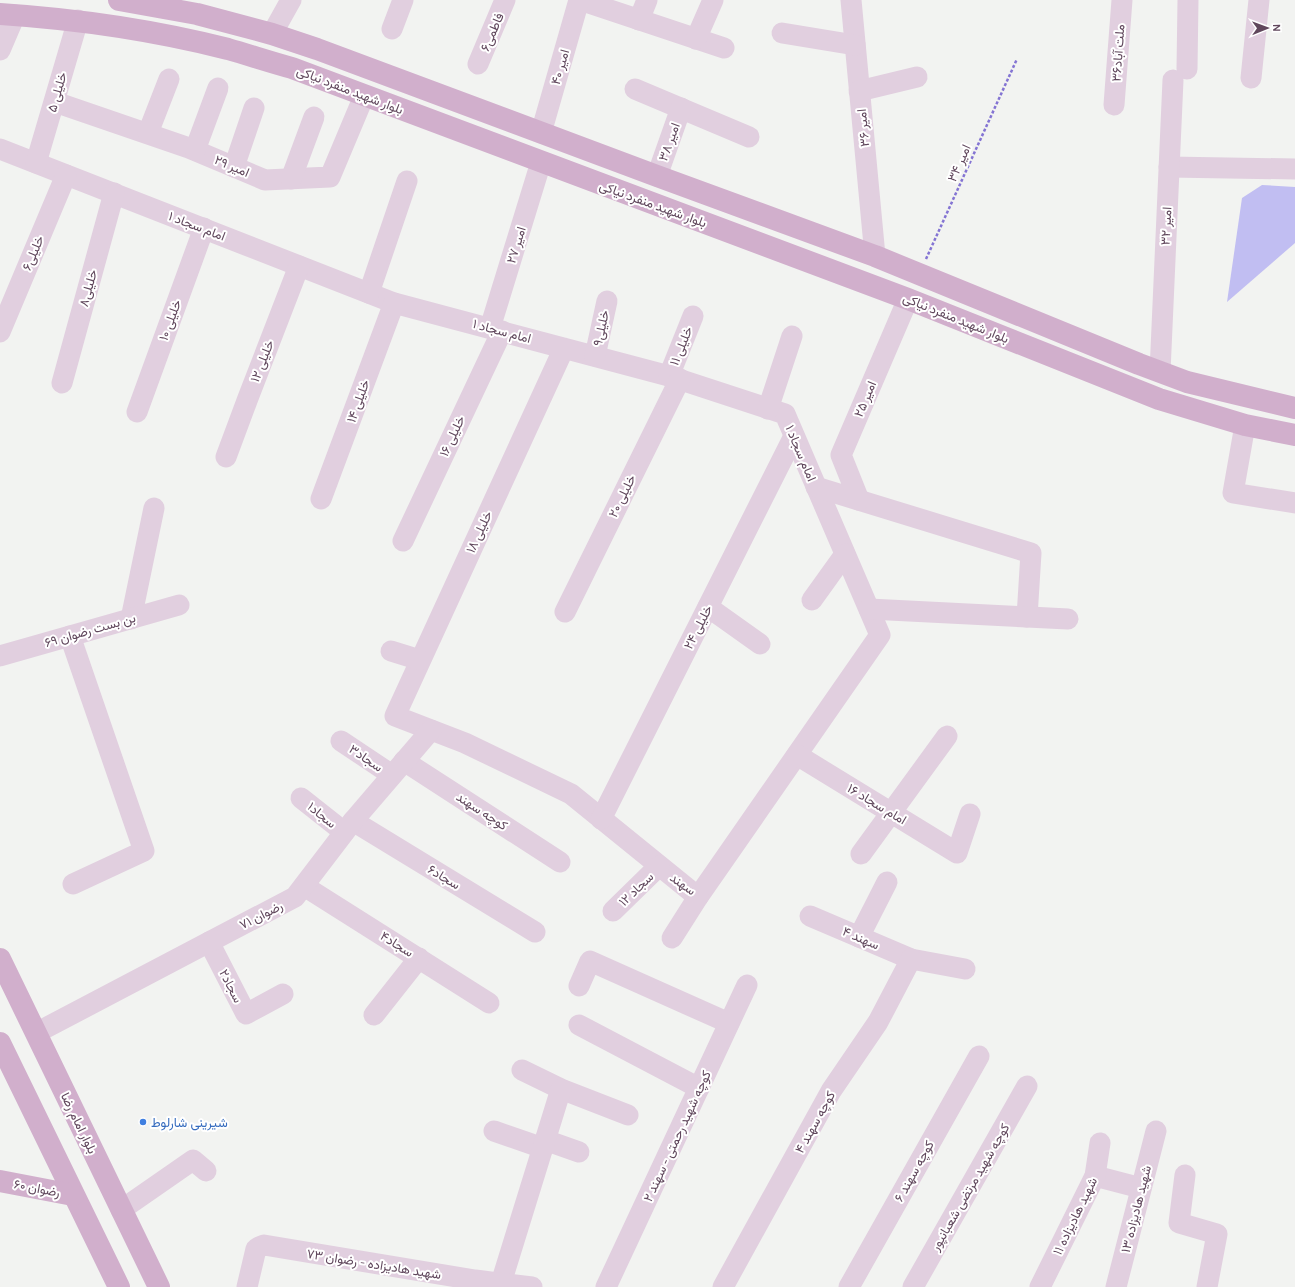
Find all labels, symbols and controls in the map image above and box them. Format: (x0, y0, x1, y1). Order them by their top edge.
north arrow (1247, 8, 1287, 48)
street label: فاطمی۶ (477, 10, 508, 54)
street label: ملت آباد۳۶ (1109, 24, 1127, 82)
text: N (1270, 24, 1283, 32)
street label: امیر ۴۰ (548, 48, 573, 87)
street label: بلوار شهید منفرد نیاکی (294, 63, 406, 118)
street label: خلیلی ۵ (44, 70, 71, 114)
street label: امیر ۳۶ (854, 108, 873, 148)
street label: امیر ۳۸ (655, 121, 684, 163)
street label: امیر ۳۴ (944, 142, 975, 184)
street label: امیر ۲۹ (212, 152, 252, 181)
street label: بلوار شهید منفرد نیاکی (597, 178, 709, 231)
street label: امیر ۳۲ (1158, 206, 1175, 246)
street label: امام سجاد ۱ (166, 208, 228, 245)
street label: امیر ۲۷ (503, 225, 530, 266)
street label: خلیلی۶ (19, 233, 48, 273)
street label: خلیلی۸ (76, 268, 101, 308)
street label: بلوار شهید منفرد نیاکی (900, 290, 1011, 347)
street label: خلیلی ۱۰ (156, 297, 185, 343)
street label: خلیلی۹ (590, 308, 613, 348)
street label: امام سجاد ۱ (471, 316, 533, 347)
street label: خلیلی ۱۱ (666, 324, 697, 368)
street label: خلیلی ۱۲ (247, 338, 278, 384)
street label: خلیلی ۱۴ (343, 377, 374, 425)
street label: امیر ۲۵ (851, 379, 880, 420)
street label: خلیلی ۱۶ (436, 413, 469, 459)
street label: امام سجاد ۱ (781, 423, 820, 484)
street label: خلیلی ۲۰ (605, 472, 640, 520)
street label: خلیلی ۱۸ (463, 508, 496, 556)
street label: خلیلی ۲۴ (681, 602, 716, 652)
street label: بن بست رضوان ۶۹ (43, 610, 138, 651)
street label: سجاد۳ (346, 741, 386, 775)
street label: امام سجاد ۱۶ (844, 781, 909, 828)
street label: كوچه سهند (452, 789, 511, 835)
street label: سجاد۱ (305, 799, 339, 831)
street label: سجاد۶ (425, 862, 463, 892)
street label: سجاد ۱۲ (616, 869, 656, 909)
street label: سهند (667, 870, 699, 899)
street label: رضوان ۷۱ (237, 898, 286, 933)
street label: سهند ۴ (840, 924, 882, 953)
street label: سجاد۴ (378, 928, 416, 960)
street label: سجاد۲ (216, 967, 246, 1005)
street label: کوچه شهید رحمتی - سهند ۲ (640, 1068, 716, 1205)
street label: کوچه سهند ۴ (792, 1088, 840, 1157)
street label: بلوار امام رضا (57, 1090, 100, 1157)
place label: شیرینی شارلوط (151, 1115, 228, 1131)
marker: شیرینی شارلوط (138, 1117, 148, 1127)
street label: کوچه شهید مرتضی شعبانپور (927, 1121, 1014, 1255)
street label: کوچه سهند ۶ (891, 1138, 939, 1205)
street label: شهید هادیزاده ۱۳ (1118, 1164, 1155, 1254)
street label: شهید هادیزاده ۱۱ (1050, 1175, 1101, 1258)
street label: رضوان ۶۰ (12, 1176, 61, 1201)
street label: شهید هادیزاده - رضوان ۷۳ (306, 1246, 442, 1283)

